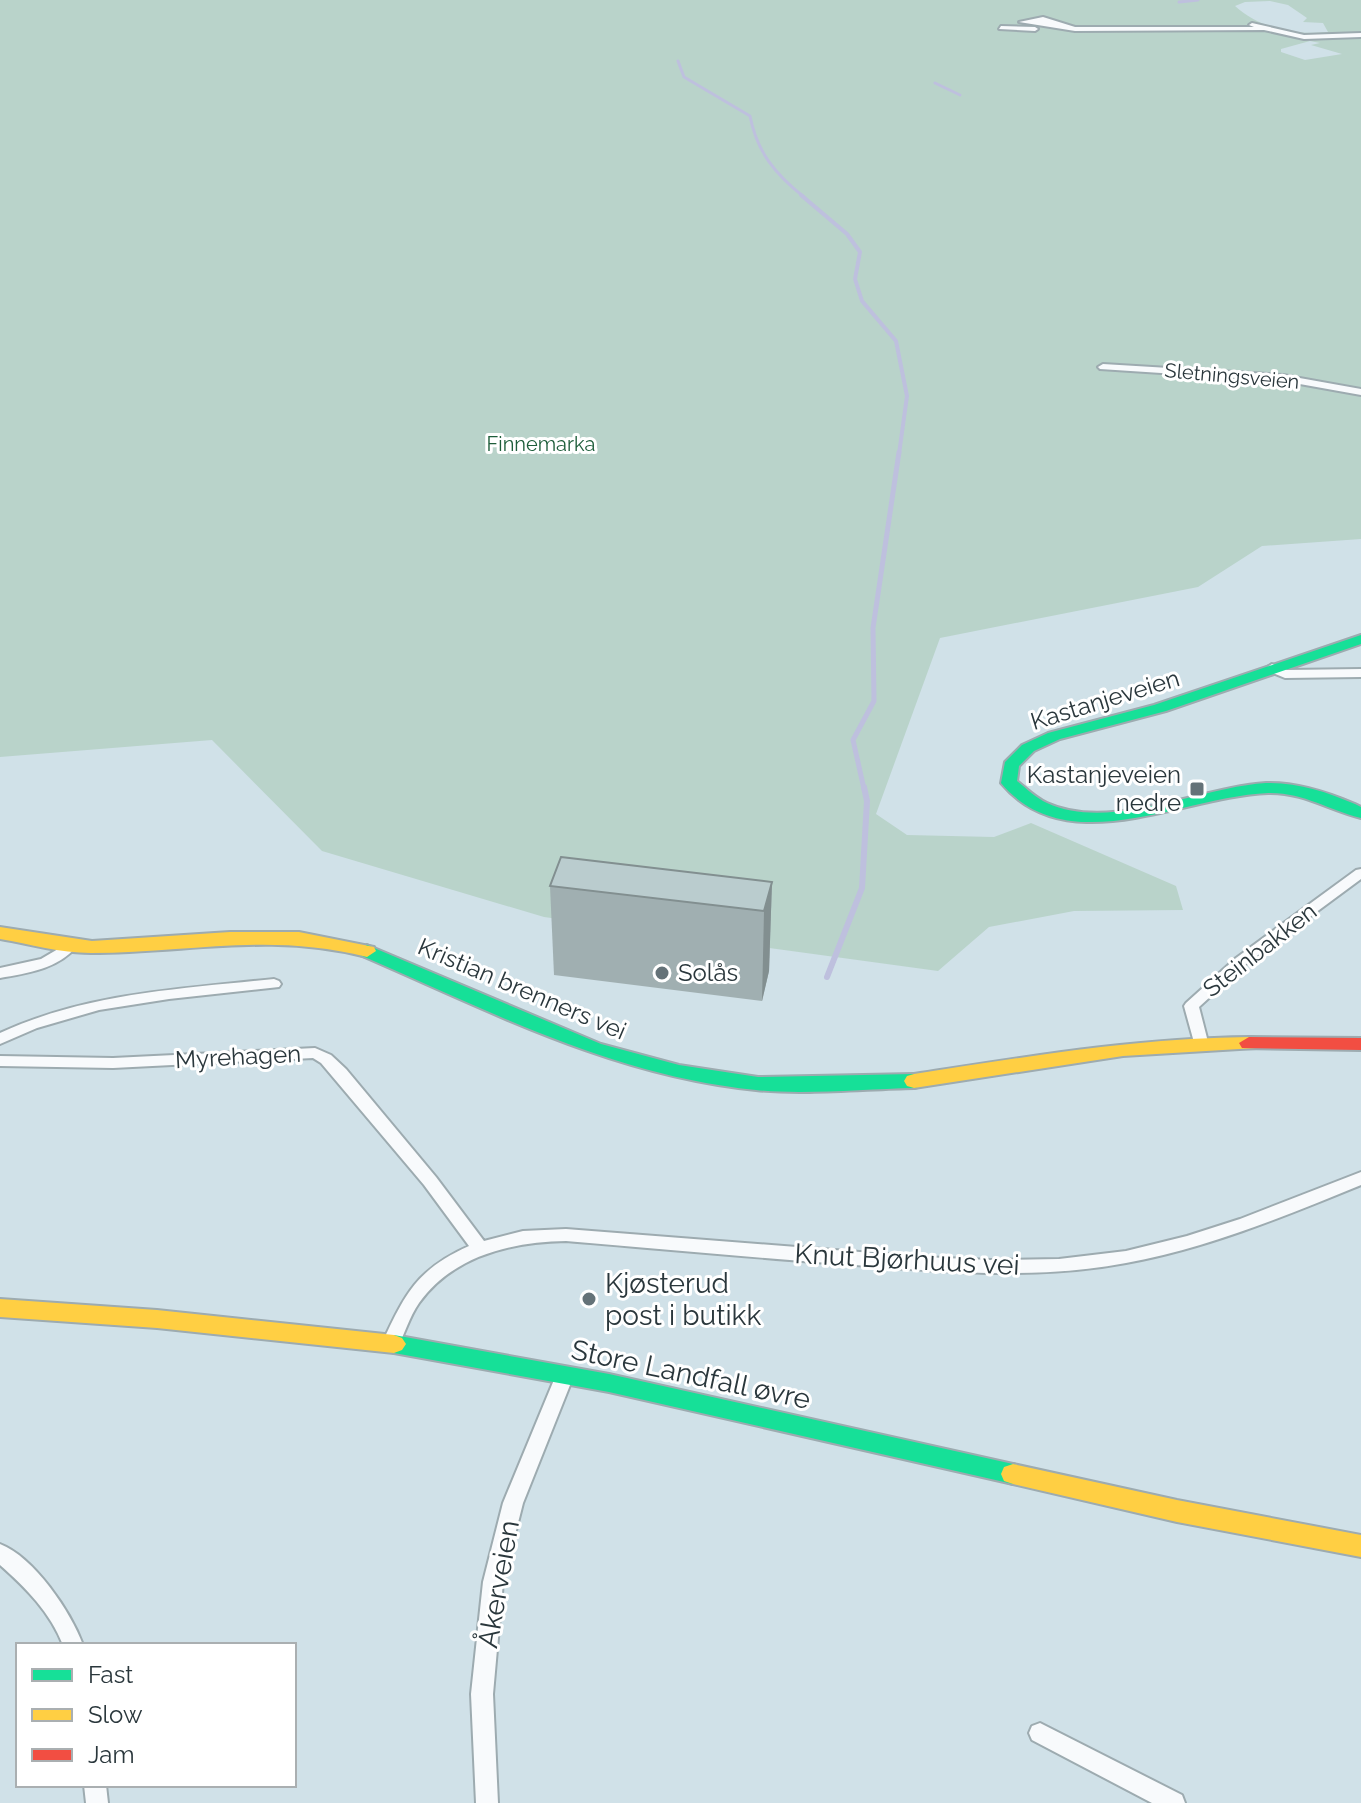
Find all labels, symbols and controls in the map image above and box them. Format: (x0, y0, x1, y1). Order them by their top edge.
street label: Sletningsveien (1164, 358, 1300, 394)
park label: Finnemarka (487, 432, 595, 456)
street label: Kastanjeveien (1027, 663, 1183, 736)
place label: Kastanjeveien nedre (1027, 760, 1181, 817)
marker: Kastanjeveien nedre (1188, 780, 1206, 798)
street label: Steinbakken (1197, 896, 1322, 1003)
street label: Kristian brenners vei (414, 932, 631, 1046)
place label: Solås (678, 958, 738, 987)
marker: Solås (653, 964, 671, 982)
street label: Myrehagen (174, 1039, 302, 1074)
street label: Knut Bjørhuus vei (794, 1237, 1020, 1282)
place label: Kjøsterud post i butikk (605, 1267, 761, 1332)
marker: Kjøsterud post i butikk (580, 1290, 598, 1308)
street label: Store Landfall øvre (568, 1333, 814, 1416)
street label: Åkerveien (470, 1518, 526, 1650)
legend (16, 1643, 296, 1787)
text: Fast (88, 1660, 133, 1689)
text: Slow (88, 1700, 143, 1729)
text: Jam (88, 1740, 134, 1769)

